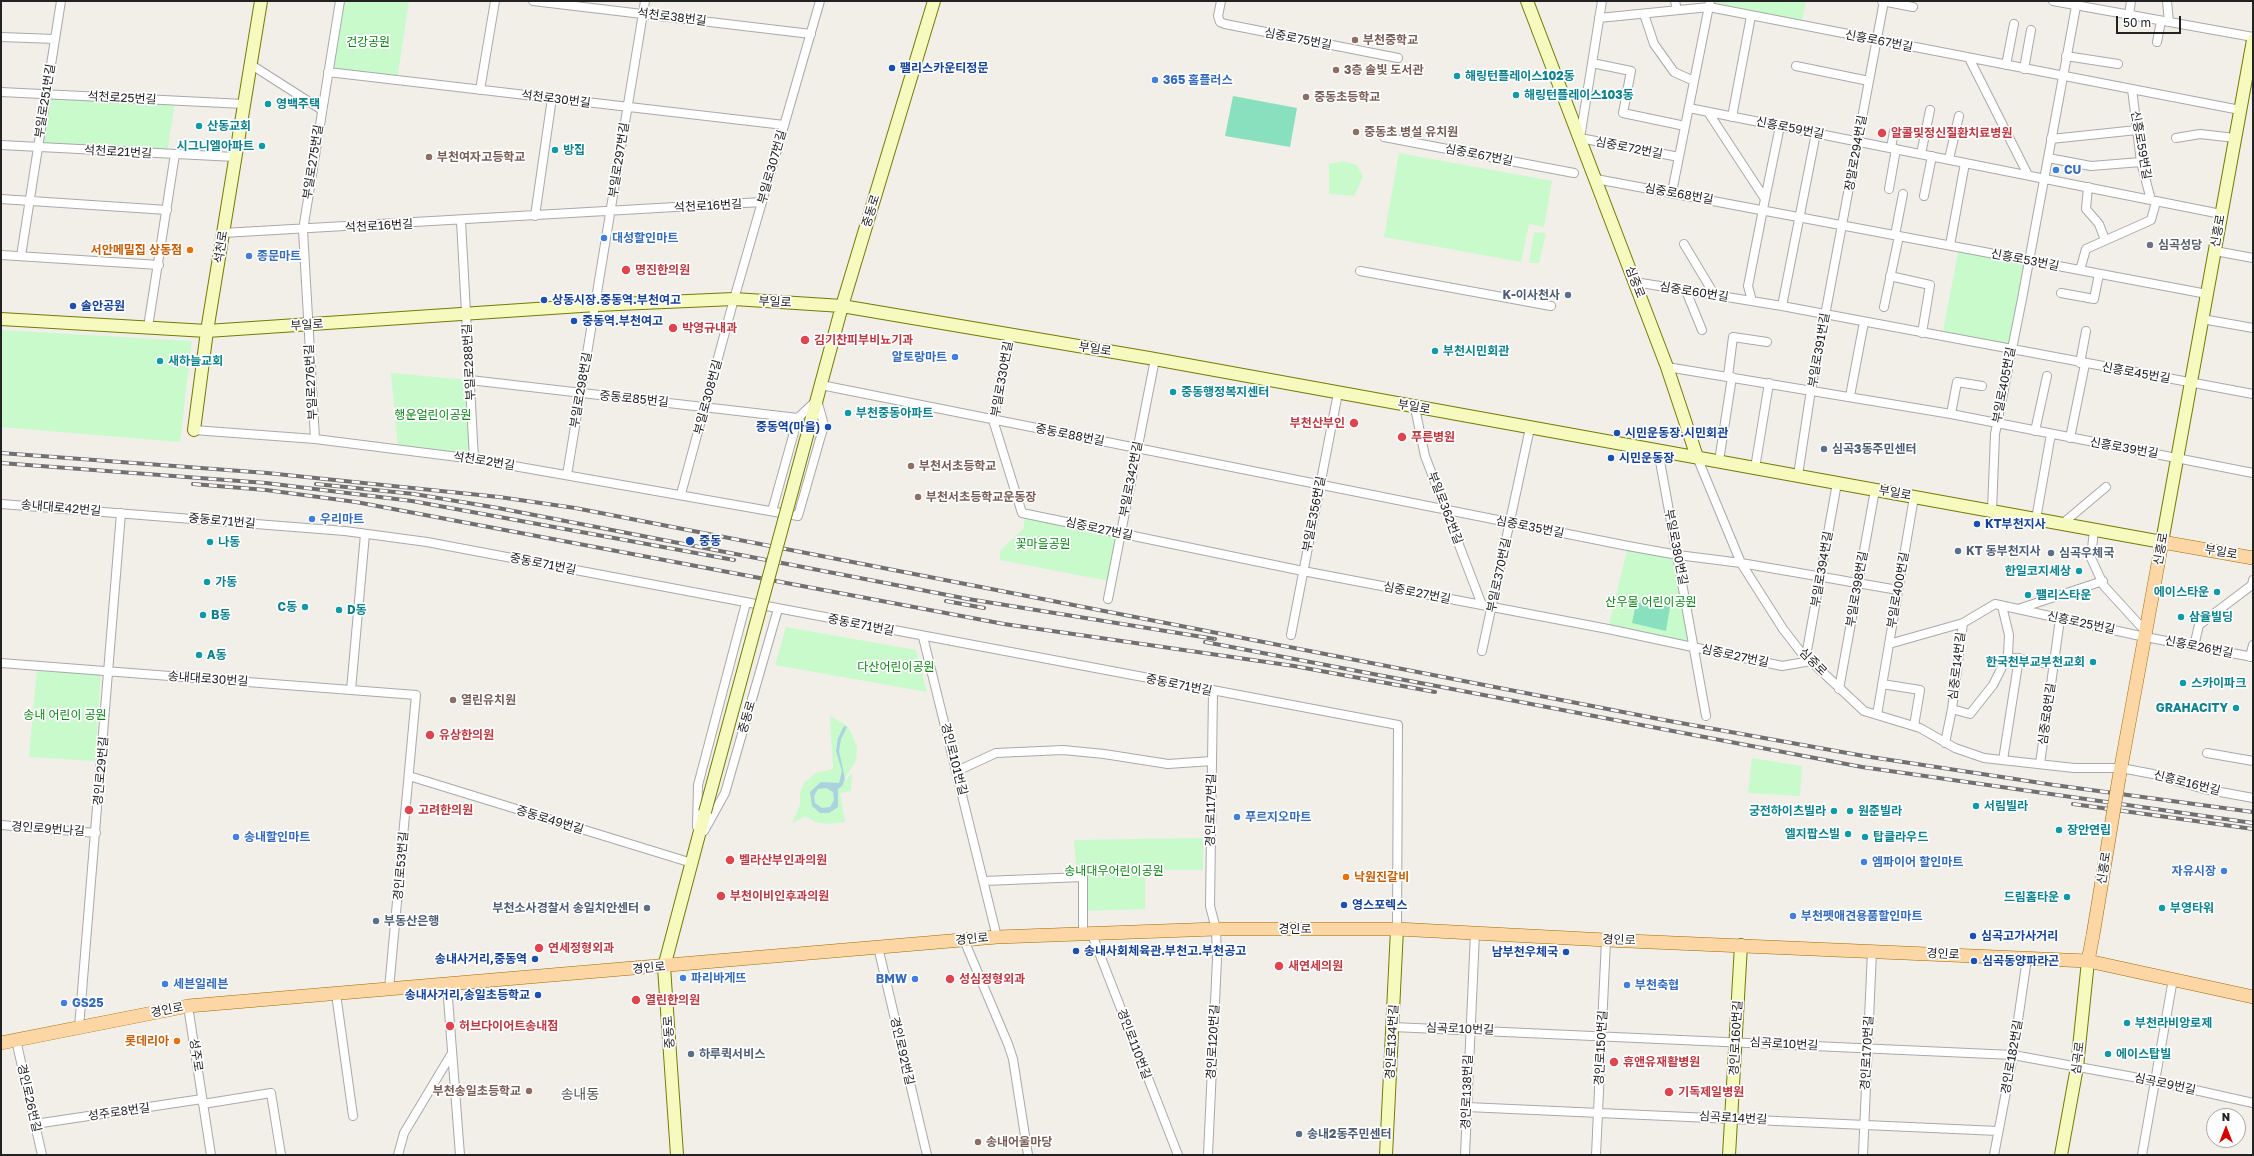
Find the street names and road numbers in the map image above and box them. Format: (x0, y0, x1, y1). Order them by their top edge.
street label: 석천로38번길 (637, 6, 707, 28)
street label: 심중로75번길 (1263, 25, 1333, 53)
street label: 신흥로67번길 (1844, 27, 1914, 55)
street label: 부일로251번길 (32, 63, 58, 139)
street label: 석천로30번길 (521, 88, 591, 110)
street label: 석천로25번길 (87, 89, 157, 107)
street label: 신흥로59번길 (2128, 110, 2154, 180)
street label: 신흥로59번길 (1755, 114, 1825, 142)
street label: 장말로294번길 (1842, 114, 1870, 192)
street label: 부일로297번길 (606, 121, 632, 199)
street label: 부일로275번길 (300, 124, 326, 200)
street label: 부일로307번길 (755, 128, 789, 206)
street label: 심중로72번길 (1594, 134, 1664, 162)
street label: 심중로67번길 (1444, 141, 1514, 169)
street label: 석천로21번길 (84, 143, 152, 161)
street label: 심중로68번길 (1643, 181, 1715, 207)
street label: 중동로 (859, 193, 883, 229)
street label: 석천로16번길 (674, 197, 742, 215)
street label: 신흥로 (2208, 213, 2228, 249)
street label: 석천로16번길 (345, 217, 413, 235)
street label: 석천로 (211, 230, 231, 264)
street label: 신흥로53번길 (1990, 246, 2060, 274)
street label: 심중로 (1622, 264, 1648, 300)
street label: 심중로60번길 (1658, 279, 1730, 305)
street label: 부일로 (758, 294, 792, 310)
street label: 부일로391번길 (1805, 312, 1833, 388)
street label: 부일로 (290, 317, 324, 333)
street label: 부일로288번길 (460, 323, 478, 401)
street label: 부일로 (1078, 339, 1112, 359)
street label: 부일로330번길 (988, 340, 1016, 418)
street label: 부일로276번길 (302, 344, 320, 420)
street label: 부일로405번길 (1990, 346, 2018, 424)
street label: 부일로298번길 (567, 351, 595, 429)
street label: 부일로308번길 (691, 358, 725, 436)
street label: 신흥로45번길 (2101, 360, 2171, 386)
street label: 중동로85번길 (599, 388, 669, 410)
street label: 부일로 (1396, 397, 1432, 417)
street label: 중동로88번길 (1034, 421, 1106, 449)
street label: 신흥로39번길 (2089, 435, 2159, 461)
street label: 부일로342번길 (1117, 440, 1145, 518)
street label: 석천로2번길 (452, 449, 516, 473)
street label: 부일로362번길 (1425, 470, 1465, 546)
street label: 부일로356번길 (1300, 475, 1328, 553)
street label: 부일로 (1877, 483, 1913, 503)
street label: 송내대로42번길 (20, 497, 102, 519)
street label: 부일로380번길 (1662, 508, 1690, 586)
street label: 중동로71번길 (188, 511, 256, 531)
street label: 심중로35번길 (1495, 513, 1565, 541)
street label: 심중로27번길 (1064, 515, 1134, 543)
street label: 부일로394번길 (1808, 530, 1836, 608)
street label: 신흥로 (2151, 531, 2171, 567)
street label: 부일로370번길 (1484, 536, 1514, 614)
street label: 부일로 (2203, 542, 2239, 562)
street label: 부일로398번길 (1843, 550, 1871, 628)
street label: 중동로71번길 (509, 551, 577, 577)
street label: 부일로400번길 (1884, 551, 1912, 629)
street label: 심중로27번길 (1382, 579, 1452, 607)
street label: 신흥로25번길 (2046, 609, 2116, 637)
street label: 중동로71번길 (827, 612, 895, 638)
street label: 심중로14번길 (1946, 631, 1968, 701)
street label: 신흥로26번길 (2164, 633, 2234, 661)
street label: 심중로27번길 (1700, 642, 1770, 670)
street label: 심중로 (1796, 645, 1830, 679)
street label: 송내대로30번길 (167, 669, 249, 689)
street label: 중동로71번길 (1145, 672, 1213, 698)
street label: 심중로8번길 (2036, 682, 2058, 746)
street label: 중동로 (736, 699, 758, 735)
street label: 경인로101번길 (938, 721, 970, 797)
street label: 경인로29번길 (91, 736, 111, 806)
street label: 신흥로16번길 (2152, 768, 2222, 798)
street label: 경인로117번길 (1203, 773, 1219, 847)
street label: 중동로49번길 (515, 803, 585, 837)
street label: 경인로9번나길 (11, 819, 85, 839)
street label: 경인로53번길 (391, 831, 411, 901)
street label: 신흥로 (2094, 851, 2114, 885)
street label: 경인로 (1278, 922, 1312, 936)
street label: 경인로 (955, 930, 989, 948)
street label: 경인로 (1602, 932, 1636, 948)
street label: 경인로 (1926, 946, 1960, 962)
street label: 경인로 (632, 959, 666, 977)
street label: 경인로 (149, 1000, 185, 1020)
street label: 경인로160번길 (1727, 1000, 1745, 1076)
street label: 경인로120번길 (1204, 1004, 1222, 1080)
street label: 경인로134번길 (1383, 1004, 1401, 1080)
street label: 경인로110번길 (1114, 1007, 1154, 1081)
street label: 경인로150번길 (1592, 1010, 1610, 1086)
street label: 중동로 (661, 1015, 677, 1049)
street label: 경인로170번길 (1858, 1015, 1876, 1091)
street label: 경인로92번길 (887, 1016, 917, 1086)
street label: 경인로182번길 (1998, 1019, 2026, 1095)
street label: 심곡로10번길 (1426, 1021, 1494, 1037)
street label: 심곡로10번길 (1749, 1035, 1819, 1053)
street label: 성주로 (186, 1038, 206, 1072)
street label: 심곡로 (2069, 1041, 2087, 1075)
street label: 경인로138번길 (1458, 1054, 1476, 1130)
street label: 경인로26번길 (14, 1063, 44, 1133)
street label: 심곡로9번길 (2133, 1070, 2197, 1098)
street label: 성주로8번길 (87, 1101, 151, 1123)
street label: 심곡로14번길 (1699, 1109, 1767, 1127)

